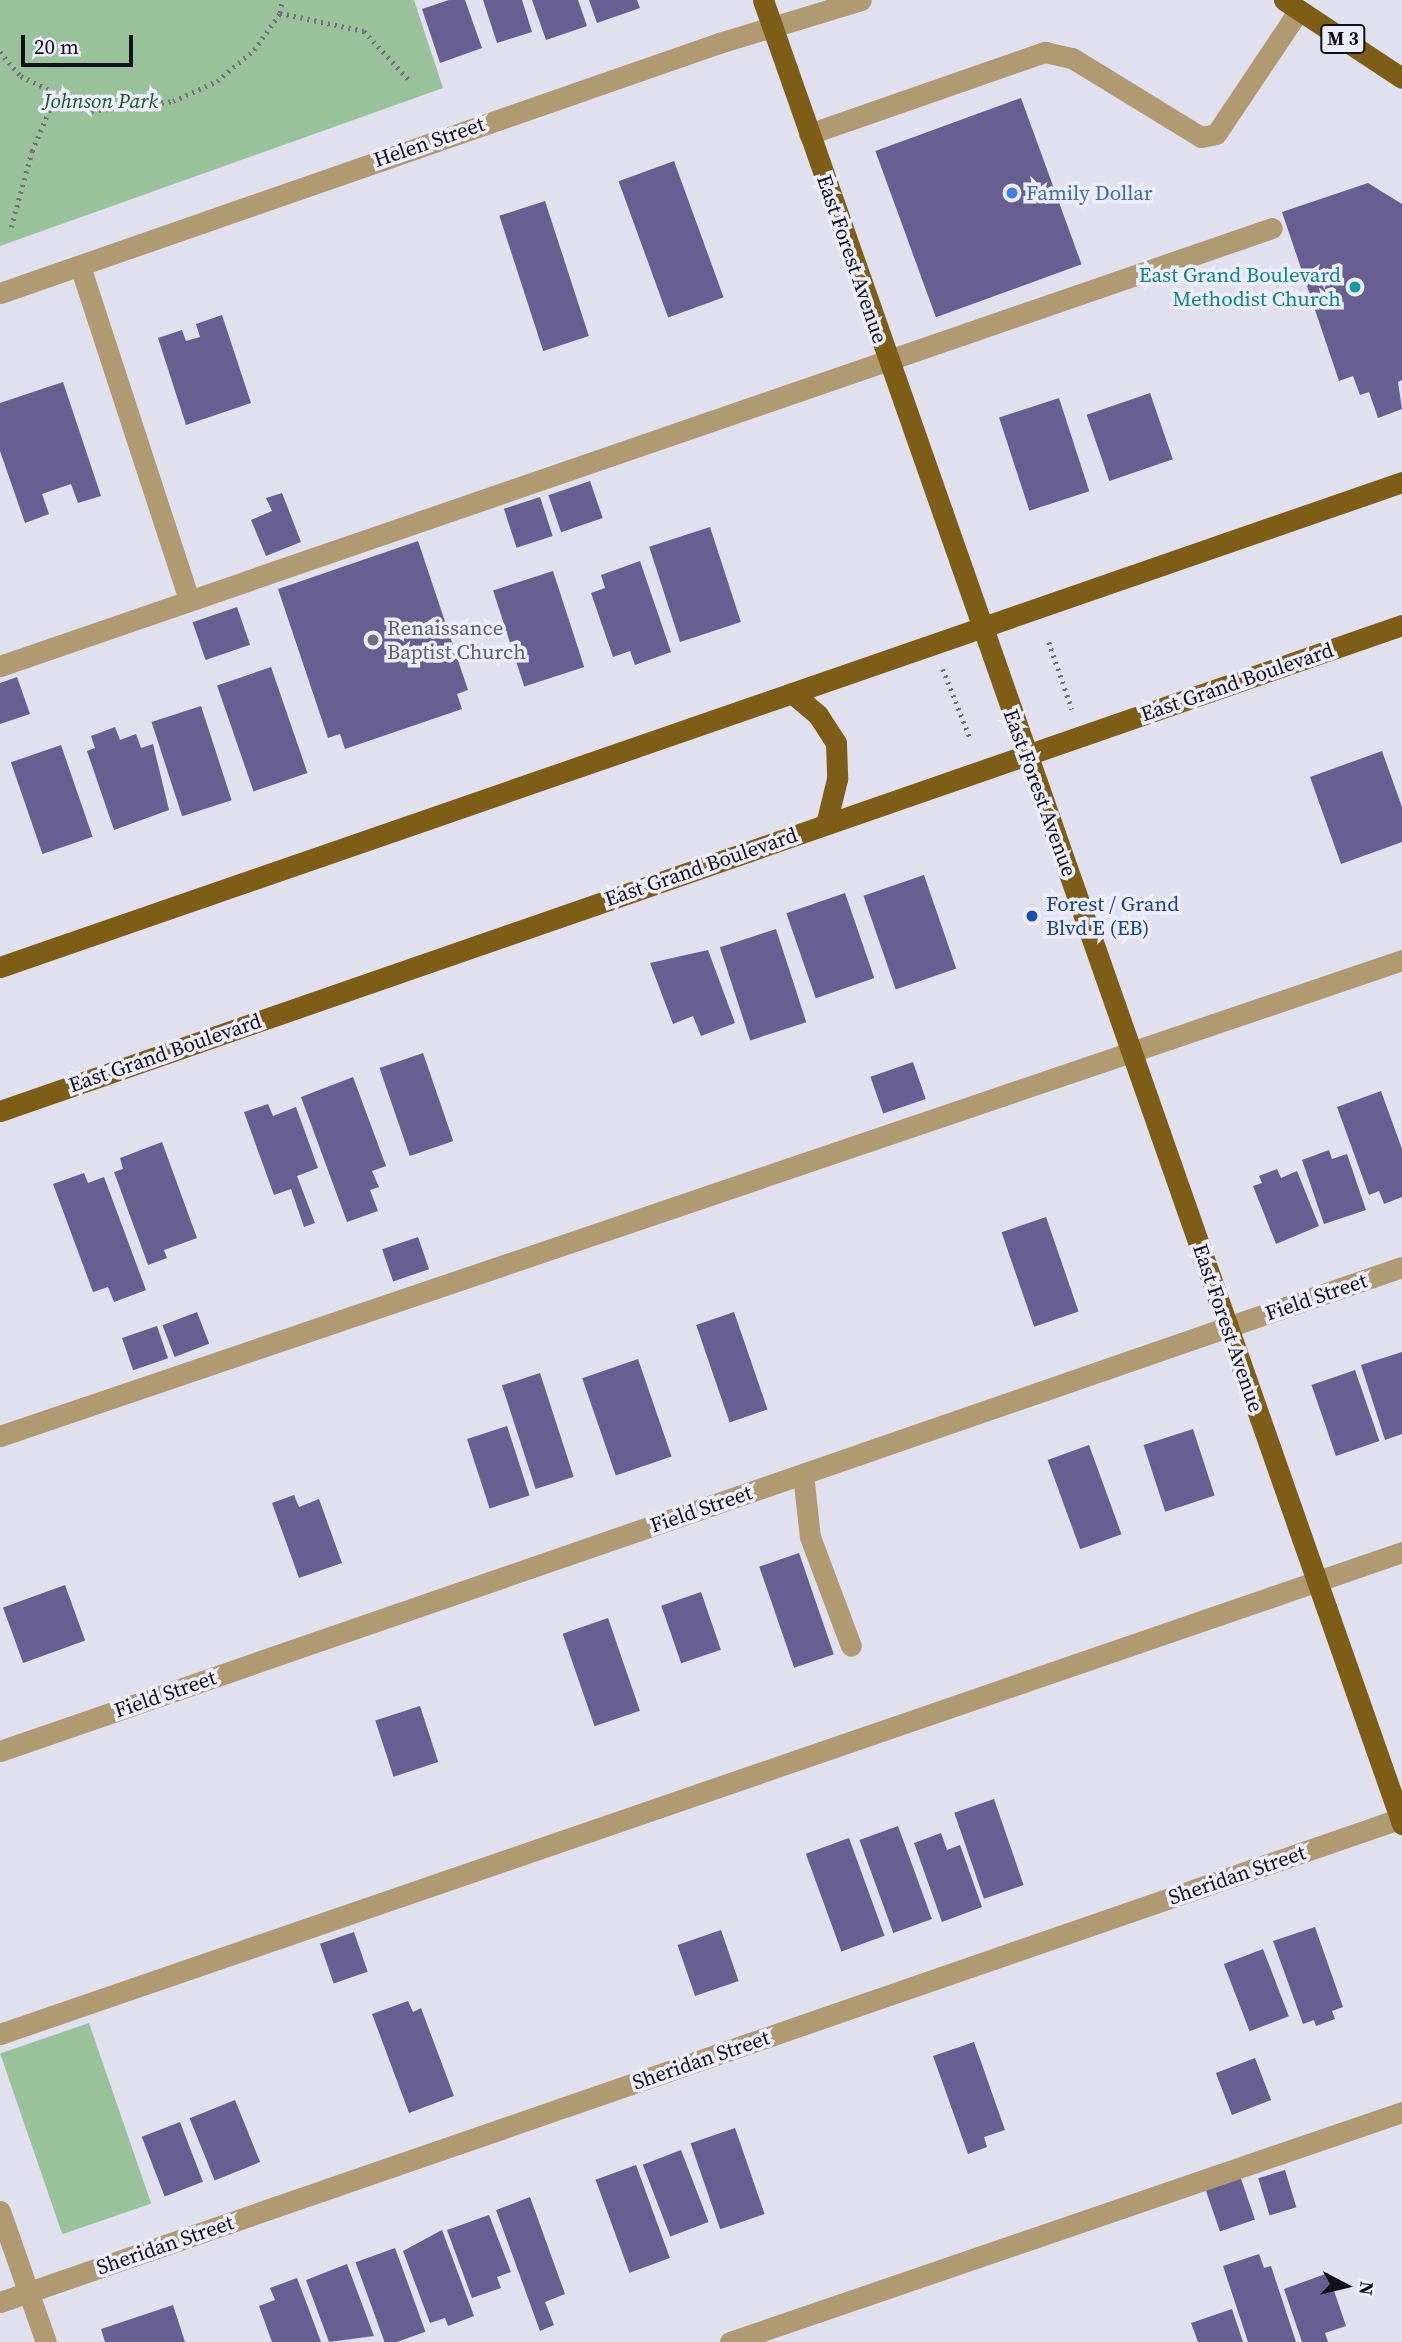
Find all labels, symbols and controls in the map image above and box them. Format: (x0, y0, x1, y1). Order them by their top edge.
scale bar (24, 21, 136, 65)
road number: M 3 (1320, 23, 1366, 54)
text: 20 m (34, 32, 79, 61)
park label: Johnson Park (44, 88, 158, 114)
street label: Helen Street (370, 111, 488, 173)
street label: East Forest Avenue (811, 172, 893, 346)
place label: Family Dollar (1026, 180, 1153, 206)
marker: Family Dollar (1004, 185, 1020, 201)
place label: East Grand Boulevard Methodist Church (1139, 262, 1341, 312)
marker: East Grand Boulevard Methodist Church (1347, 279, 1363, 295)
place label: Renaissance Baptist Church (387, 615, 526, 665)
marker: Renaissance Baptist Church (365, 632, 381, 648)
street label: East Grand Boulevard (1137, 637, 1337, 727)
street label: East Forest Avenue (998, 706, 1082, 880)
street label: East Grand Boulevard (601, 822, 801, 912)
place label: Forest / Grand Blvd E (EB) (1046, 891, 1179, 941)
marker: Forest / Grand Blvd E (EB) (1024, 908, 1040, 924)
street label: East Grand Boulevard (65, 1008, 265, 1098)
street label: East Forest Avenue (1187, 1241, 1269, 1415)
street label: Field Street (1262, 1268, 1370, 1326)
street label: Field Street (647, 1480, 755, 1538)
street label: Field Street (111, 1665, 219, 1723)
street label: Sheridan Street (1165, 1840, 1309, 1910)
street label: Sheridan Street (629, 2025, 773, 2095)
street label: Sheridan Street (93, 2210, 237, 2280)
north arrow (1311, 2251, 1381, 2321)
text: N (1353, 2280, 1381, 2297)

